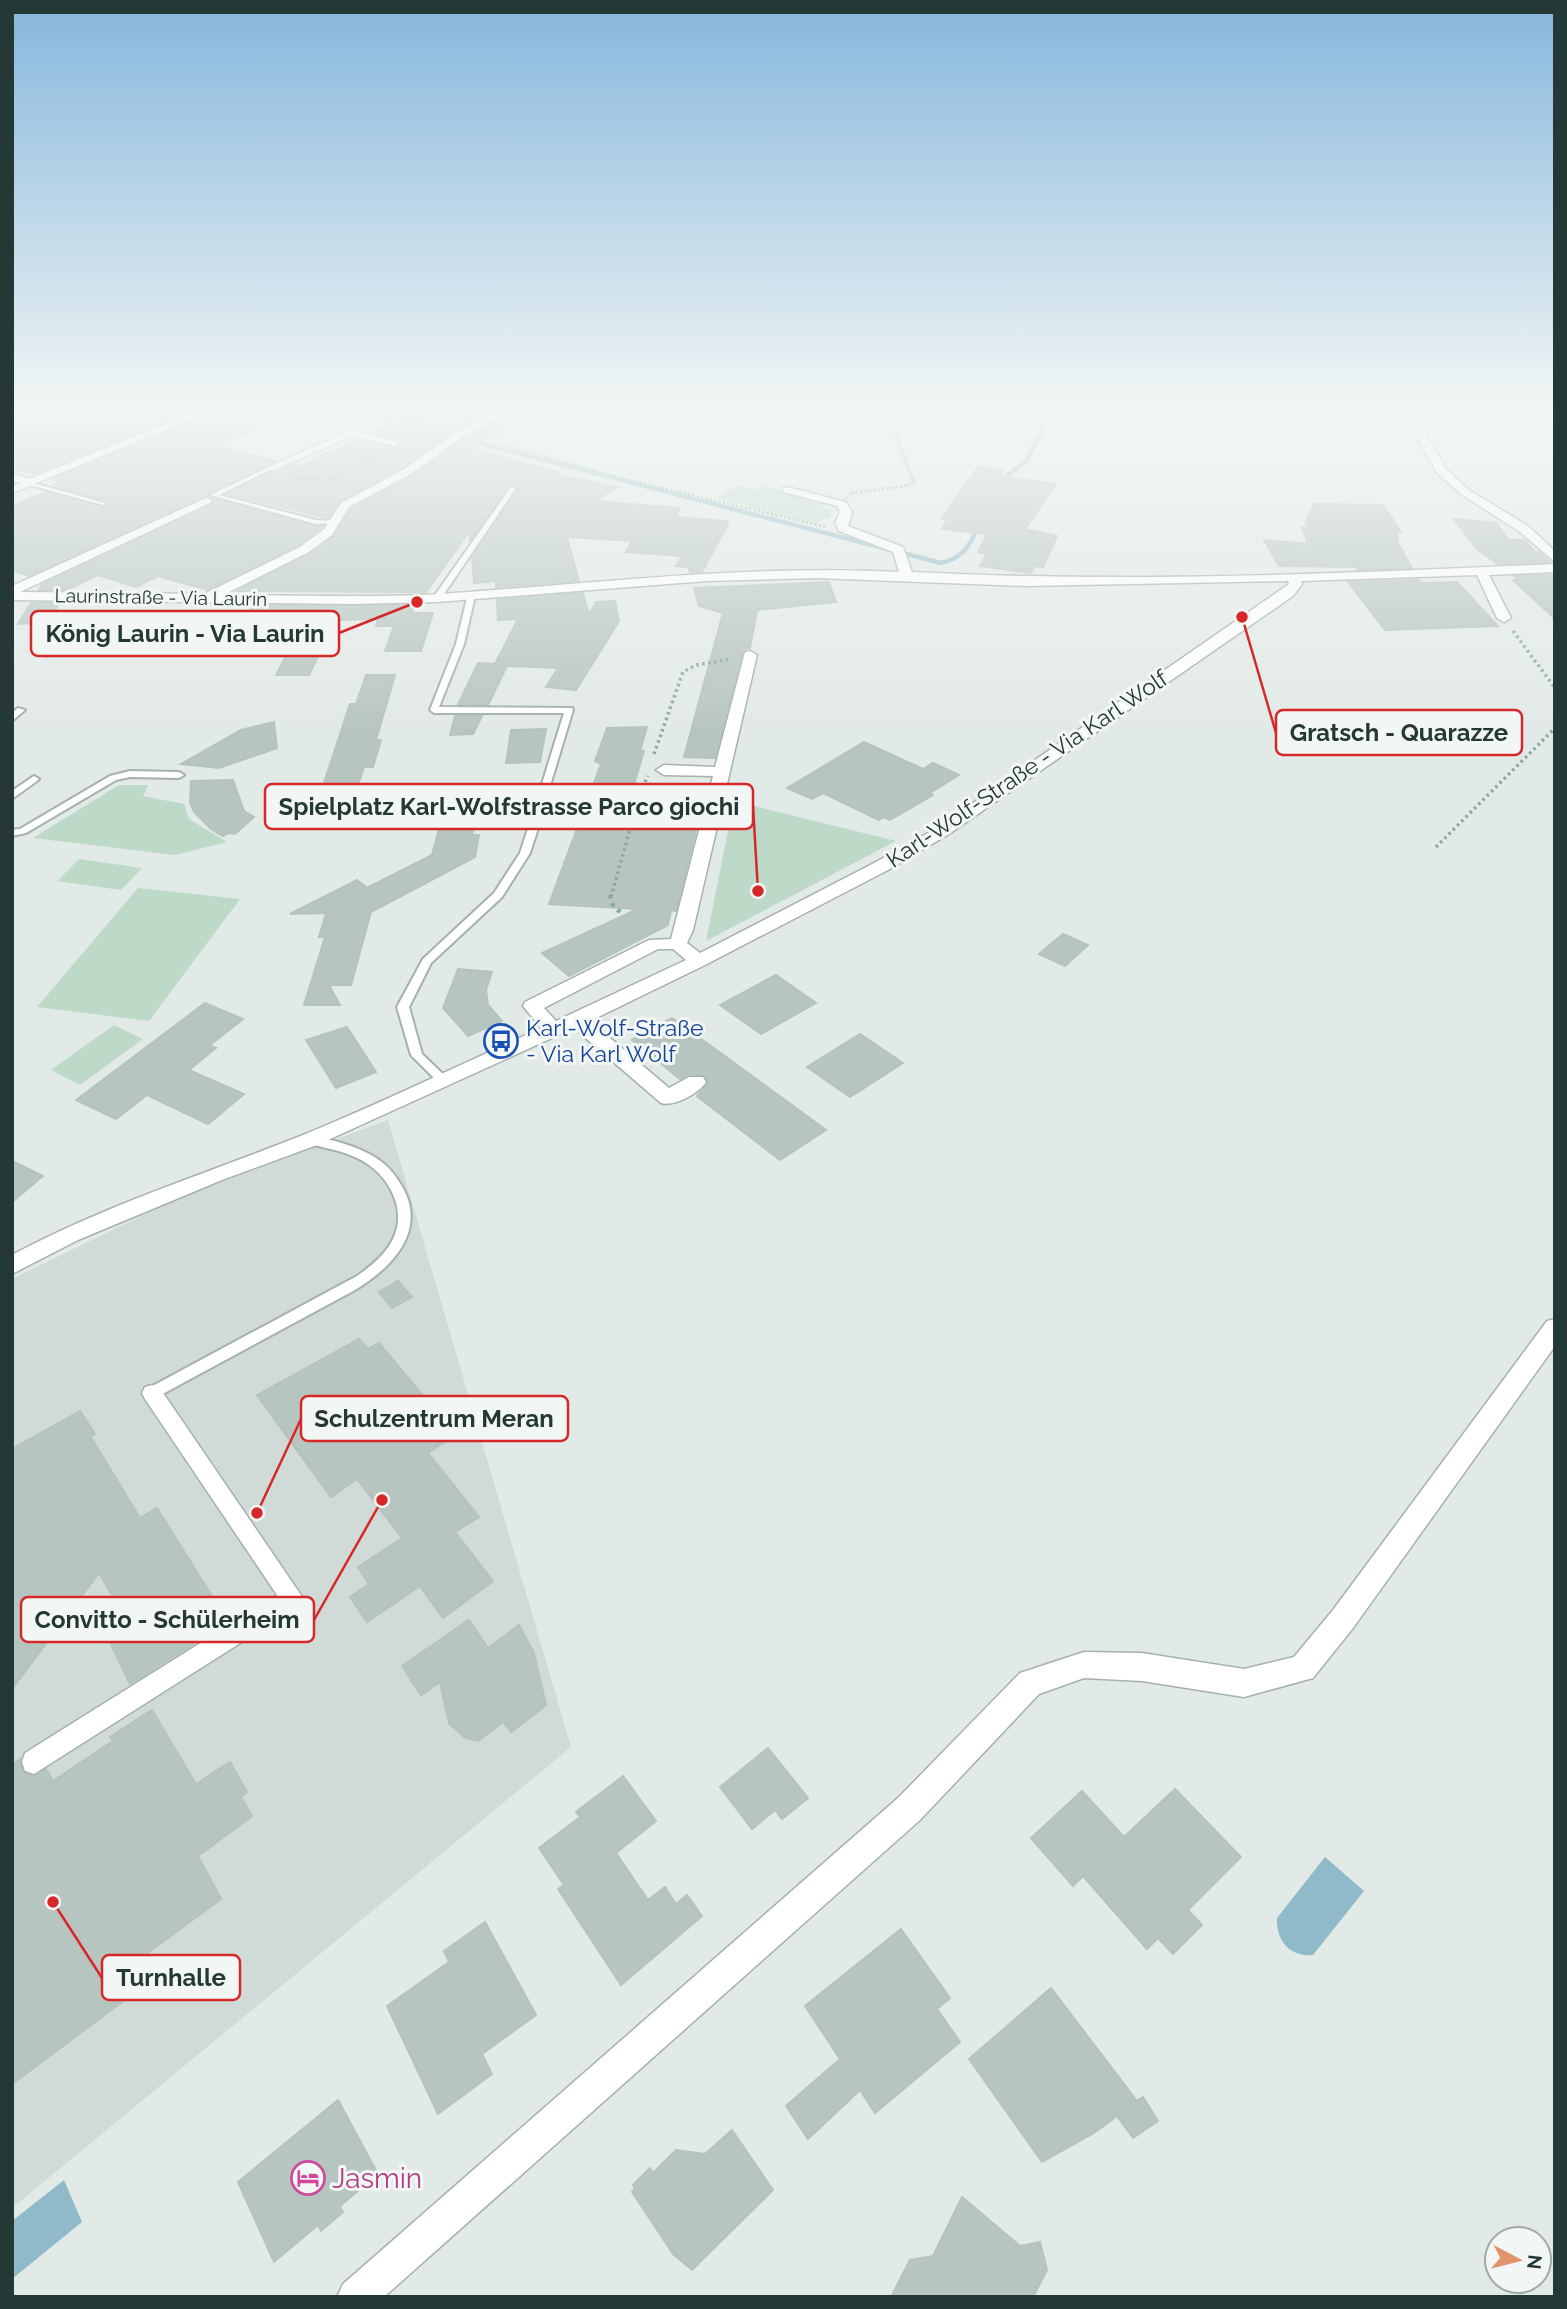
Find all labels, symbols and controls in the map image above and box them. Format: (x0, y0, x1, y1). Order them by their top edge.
street label: Laurinstraße - Via Laurin (54, 584, 268, 610)
callout: König Laurin - Via Laurin (31, 611, 339, 656)
text: König Laurin - Via Laurin (45, 619, 325, 648)
street label: Karl-Wolf-Straße - Via Karl Wolf (881, 663, 1174, 873)
callout: Gratsch - Quarazze (1276, 710, 1522, 755)
text: Gratsch - Quarazze (1290, 718, 1508, 747)
callout: Spielplatz Karl-Wolfstrasse Parco giochi (265, 784, 753, 829)
text: Spielplatz Karl-Wolfstrasse Parco giochi (279, 792, 739, 821)
place label: Karl-Wolf-Straße - Via Karl Wolf (526, 1014, 704, 1067)
bus stop icon: Karl-Wolf-Straße - Via Karl Wolf (482, 1022, 520, 1060)
callout: Schulzentrum Meran (301, 1396, 568, 1441)
text: Schulzentrum Meran (314, 1404, 554, 1433)
callout: Convitto - Schülerheim (21, 1597, 314, 1642)
text: Convitto - Schülerheim (34, 1605, 300, 1634)
callout: Turnhalle (102, 1955, 240, 2000)
text: Turnhalle (116, 1963, 226, 1992)
hotel icon: Jasmin (289, 2159, 327, 2197)
place label: Jasmin (332, 2162, 422, 2195)
north arrow (1483, 2225, 1553, 2295)
text: N (1523, 2254, 1547, 2271)

